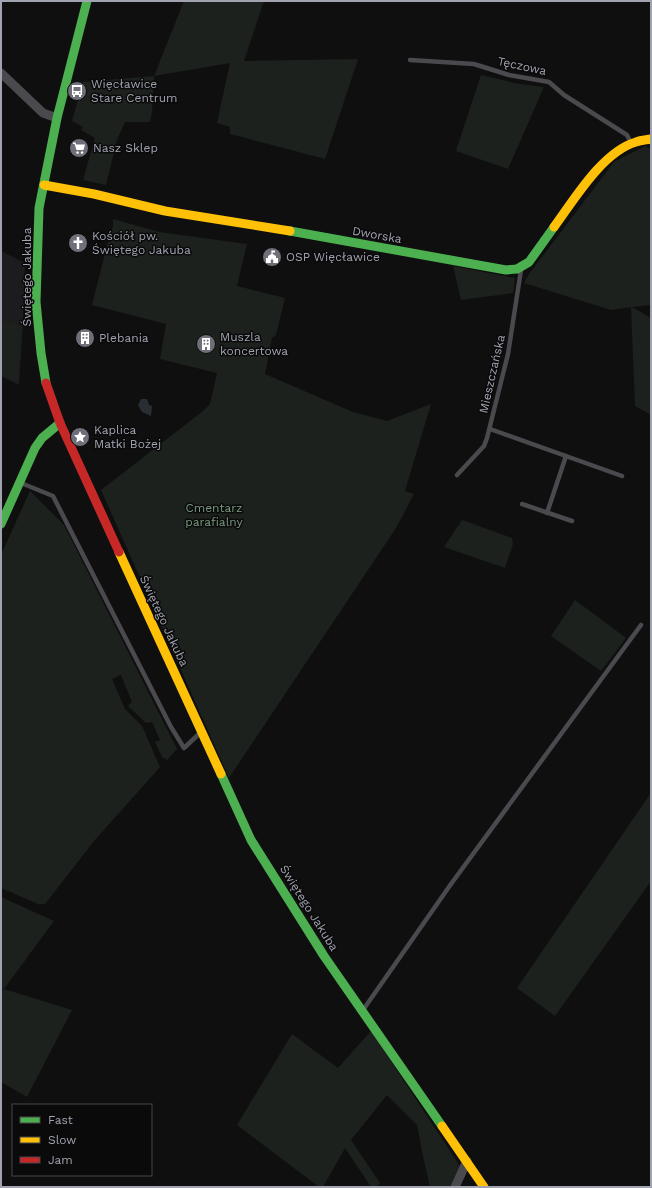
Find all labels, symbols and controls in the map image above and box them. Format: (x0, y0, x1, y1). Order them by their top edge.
street label: Tęczowa (496, 54, 548, 78)
place label: Więcławice Stare Centrum (91, 77, 178, 105)
bus stop icon: Więcławice Stare Centrum (66, 80, 88, 102)
supermarket icon: Nasz Sklep (68, 137, 90, 159)
place label: Nasz Sklep (93, 141, 158, 155)
street label: Dworska (351, 224, 403, 246)
street label: Świętego Jakuba (20, 227, 34, 326)
place label: Kościół pw. Świętego Jakuba (92, 229, 191, 257)
church icon: Kościół pw. Świętego Jakuba (67, 232, 89, 254)
public building icon: OSP Więcławice (261, 246, 283, 268)
place label: OSP Więcławice (286, 250, 380, 264)
building icon: Plebania (74, 327, 96, 349)
place label: Muszla koncertowa (220, 330, 288, 358)
place label: Plebania (99, 331, 149, 345)
building icon: Muszla koncertowa (195, 333, 217, 355)
street label: Mieszczańska (476, 333, 508, 415)
place label: Kaplica Matki Bożej (94, 423, 161, 451)
place icon: Kaplica Matki Bożej (69, 426, 91, 448)
park label: Cmentarz parafialny (185, 501, 244, 529)
street label: Świętego Jakuba (137, 573, 191, 669)
street label: Świętego Jakuba (277, 862, 341, 954)
legend (12, 1104, 152, 1176)
text: Fast (48, 1113, 73, 1127)
text: Slow (48, 1133, 76, 1147)
text: Jam (48, 1153, 73, 1167)

